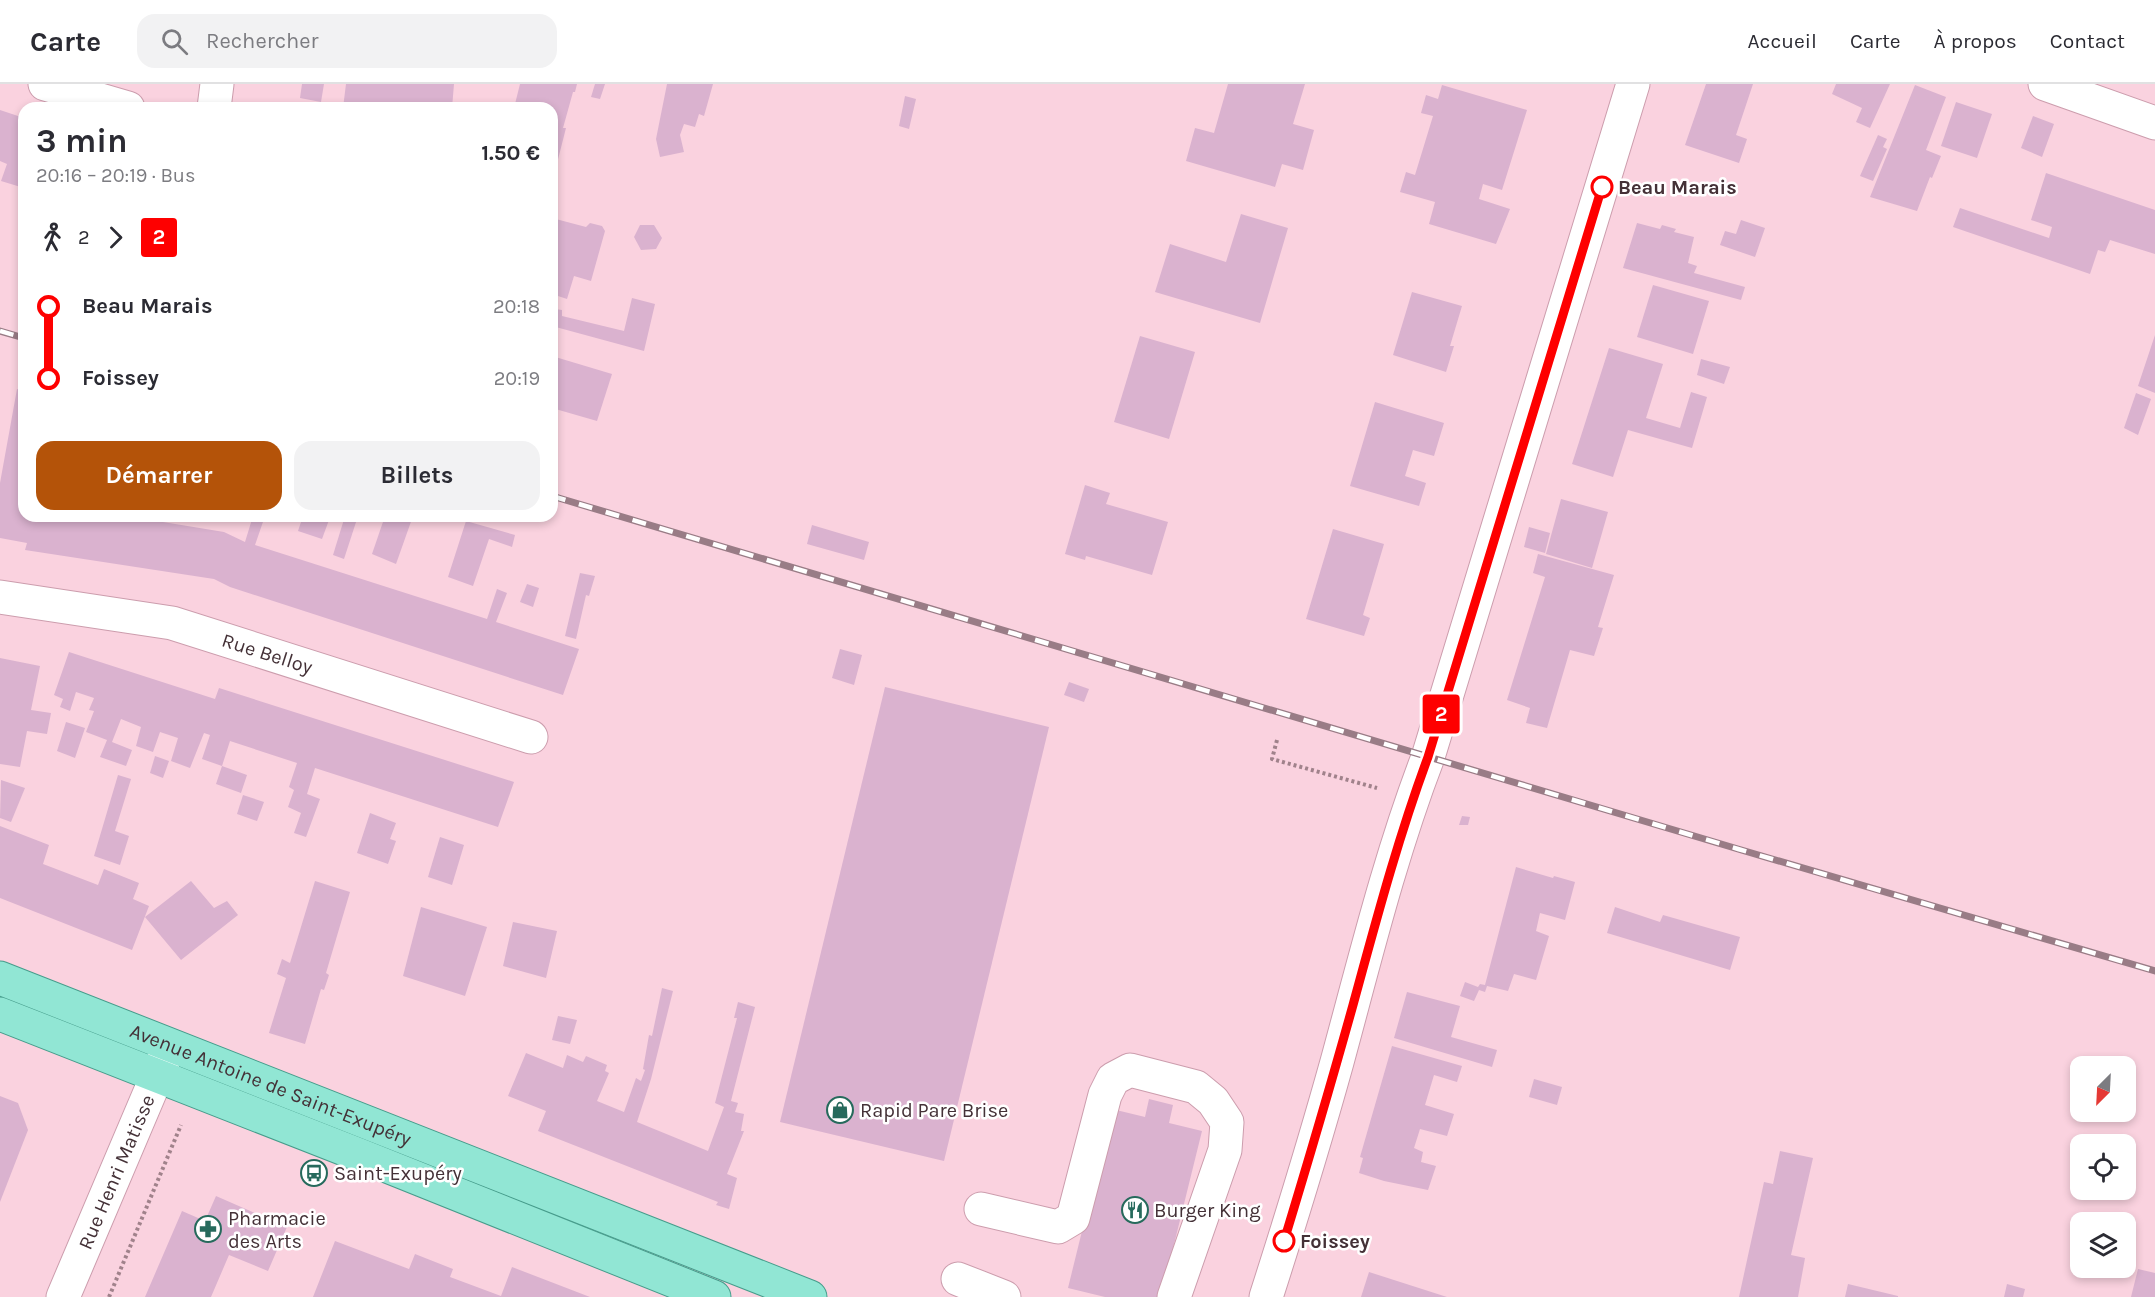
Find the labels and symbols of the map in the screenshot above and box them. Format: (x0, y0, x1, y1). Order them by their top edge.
marker: Beau Marais (1591, 176, 1613, 198)
place label: Beau Marais (1618, 176, 1737, 199)
street label: Rue Belloy (219, 628, 315, 678)
line badge: 2 (1422, 694, 1460, 734)
street label: Avenue Antoine de Saint-Exupéry (127, 1019, 415, 1150)
north arrow (2070, 1056, 2136, 1122)
street label: Rue Henri Matisse (73, 1091, 159, 1253)
shop icon: Rapid Pare Brise (825, 1095, 855, 1125)
place label: Rapid Pare Brise (860, 1099, 1008, 1122)
bus stop icon: Saint-Exupéry (299, 1158, 329, 1188)
place label: Saint-Exupéry (334, 1162, 462, 1185)
restaurant icon: Burger King (1120, 1195, 1150, 1225)
place label: Burger King (1154, 1199, 1260, 1222)
place label: Pharmacie des Arts (228, 1207, 326, 1253)
pharmacy icon: Pharmacie des Arts (193, 1214, 223, 1244)
marker: Foissey (1273, 1230, 1295, 1252)
place label: Foissey (1300, 1230, 1370, 1253)

